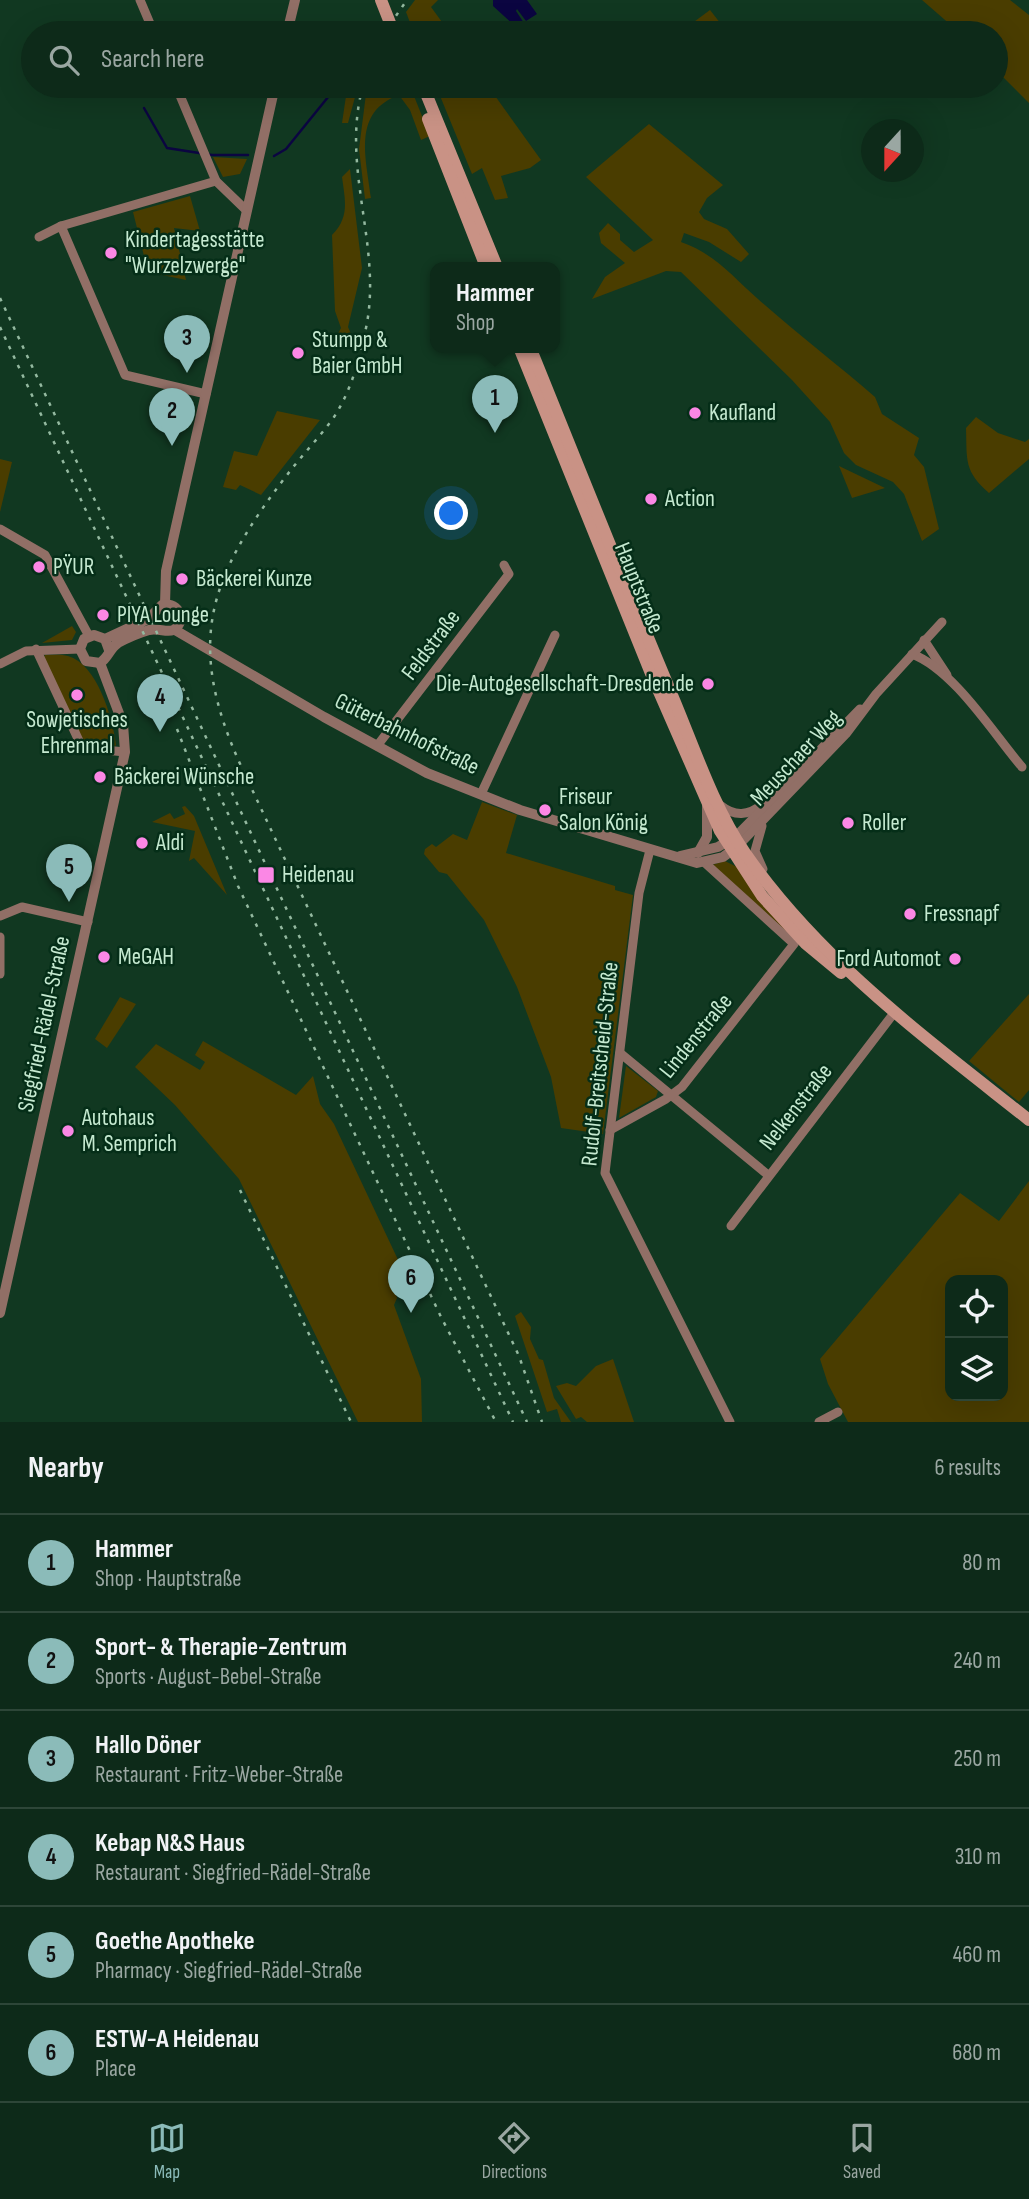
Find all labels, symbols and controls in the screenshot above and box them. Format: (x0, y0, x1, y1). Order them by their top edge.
search box (21, 21, 1008, 98)
icon: search (45, 41, 83, 79)
text: Search here (101, 44, 204, 75)
north arrow (861, 119, 924, 182)
place label: Kindertagesstätte "Wurzelzwerge" (125, 226, 264, 280)
marker: Kindertagesstätte "Wurzelzwerge" (103, 245, 119, 261)
popup (430, 262, 560, 353)
text: Hammer (456, 278, 534, 309)
text: Shop (456, 309, 495, 337)
pin: 3 (164, 315, 210, 373)
place label: Stumpp & Baier GmbH (312, 326, 402, 380)
marker: Stumpp & Baier GmbH (290, 345, 306, 361)
pin: 1 (472, 375, 518, 433)
pin: 2 (149, 388, 195, 446)
place label: Kaufland (709, 399, 776, 427)
marker: Kaufland (687, 405, 703, 421)
place label: Action (664, 485, 715, 513)
marker: Action (643, 491, 659, 507)
your location (434, 496, 468, 530)
street label: Hauptstraße (608, 538, 670, 638)
place label: PŸUR (53, 553, 95, 581)
marker: PŸUR (31, 559, 47, 575)
place label: Bäckerei Kunze (196, 565, 312, 593)
marker: Bäckerei Kunze (174, 571, 190, 587)
place label: PIYA Lounge (117, 601, 209, 629)
street label: Feldstraße (396, 604, 466, 686)
marker: PIYA Lounge (95, 607, 111, 623)
place label: Die-Autogesellschaft-Dresden.de (436, 670, 694, 698)
pin: 4 (137, 674, 183, 732)
marker: Die-Autogesellschaft-Dresden.de (700, 676, 716, 692)
marker: Sowjetisches Ehrenmal (69, 687, 85, 703)
street label: Güterbahnhofstraße (330, 687, 484, 781)
street label: Meuschaer Weg (744, 704, 848, 812)
place label: Sowjetisches Ehrenmal (26, 706, 128, 760)
place label: Bäckerei Wünsche (114, 763, 254, 791)
marker: Bäckerei Wünsche (92, 769, 108, 785)
place label: Friseur Salon König (559, 783, 648, 837)
marker: Friseur Salon König (537, 802, 553, 818)
place label: Roller (862, 809, 907, 837)
marker: Roller (840, 815, 856, 831)
place label: Aldi (155, 829, 184, 857)
marker: Aldi (134, 835, 150, 851)
pin: 5 (46, 844, 92, 902)
place label: Heidenau (282, 861, 354, 889)
marker: Heidenau (256, 865, 276, 885)
place label: Fressnapf (924, 900, 1000, 928)
marker: Fressnapf (902, 906, 918, 922)
street label: Siegfried-Rädel-Straße (12, 934, 76, 1114)
place label: MeGAH (118, 943, 174, 971)
place label: Ford Automot (836, 945, 941, 973)
marker: MeGAH (96, 949, 112, 965)
marker: Ford Automot (947, 951, 963, 967)
street label: Rudolf-Breitscheid-Straße (575, 961, 625, 1167)
street label: Lindenstraße (653, 988, 739, 1084)
street label: Nelkenstraße (754, 1058, 838, 1156)
place label: Autohaus M. Semprich (81, 1104, 177, 1158)
marker: Autohaus M. Semprich (60, 1123, 76, 1139)
pin: 6 (388, 1255, 434, 1313)
map controls (945, 1275, 1008, 1401)
button: locate (945, 1275, 1008, 1338)
button: layers (945, 1338, 1008, 1401)
text: Nearby (28, 1450, 104, 1486)
text: 6 results (935, 1454, 1001, 1482)
text: Hammer (95, 1534, 173, 1565)
text: 1 (46, 1549, 56, 1577)
text: 80 m (962, 1549, 1001, 1577)
text: Shop · Hauptstraße (95, 1565, 241, 1593)
text: Sport- & Therapie-Zentrum (95, 1632, 347, 1663)
text: 2 (46, 1647, 56, 1675)
text: 240 m (953, 1647, 1001, 1675)
text: Sports · August-Bebel-Straße (95, 1663, 321, 1691)
text: Hallo Döner (95, 1730, 201, 1761)
text: 3 (46, 1745, 56, 1773)
text: 250 m (954, 1745, 1001, 1773)
text: Restaurant · Fritz-Weber-Straße (95, 1761, 343, 1789)
text: Kebap N&S Haus (95, 1828, 245, 1859)
text: 4 (46, 1843, 56, 1871)
text: 310 m (955, 1843, 1001, 1871)
text: Restaurant · Siegfried-Rädel-Straße (95, 1859, 371, 1887)
text: Goethe Apotheke (95, 1926, 255, 1957)
text: 5 (46, 1941, 56, 1969)
text: 460 m (953, 1941, 1001, 1969)
text: Pharmacy · Siegfried-Rädel-Straße (95, 1957, 362, 1985)
text: ESTW-A Heidenau (95, 2024, 259, 2055)
text: 6 (46, 2039, 56, 2067)
text: 680 m (952, 2039, 1001, 2067)
text: Place (95, 2055, 136, 2083)
tab: Map (148, 2119, 186, 2184)
tab: Directions (482, 2119, 547, 2184)
tab: Saved (843, 2119, 881, 2184)

